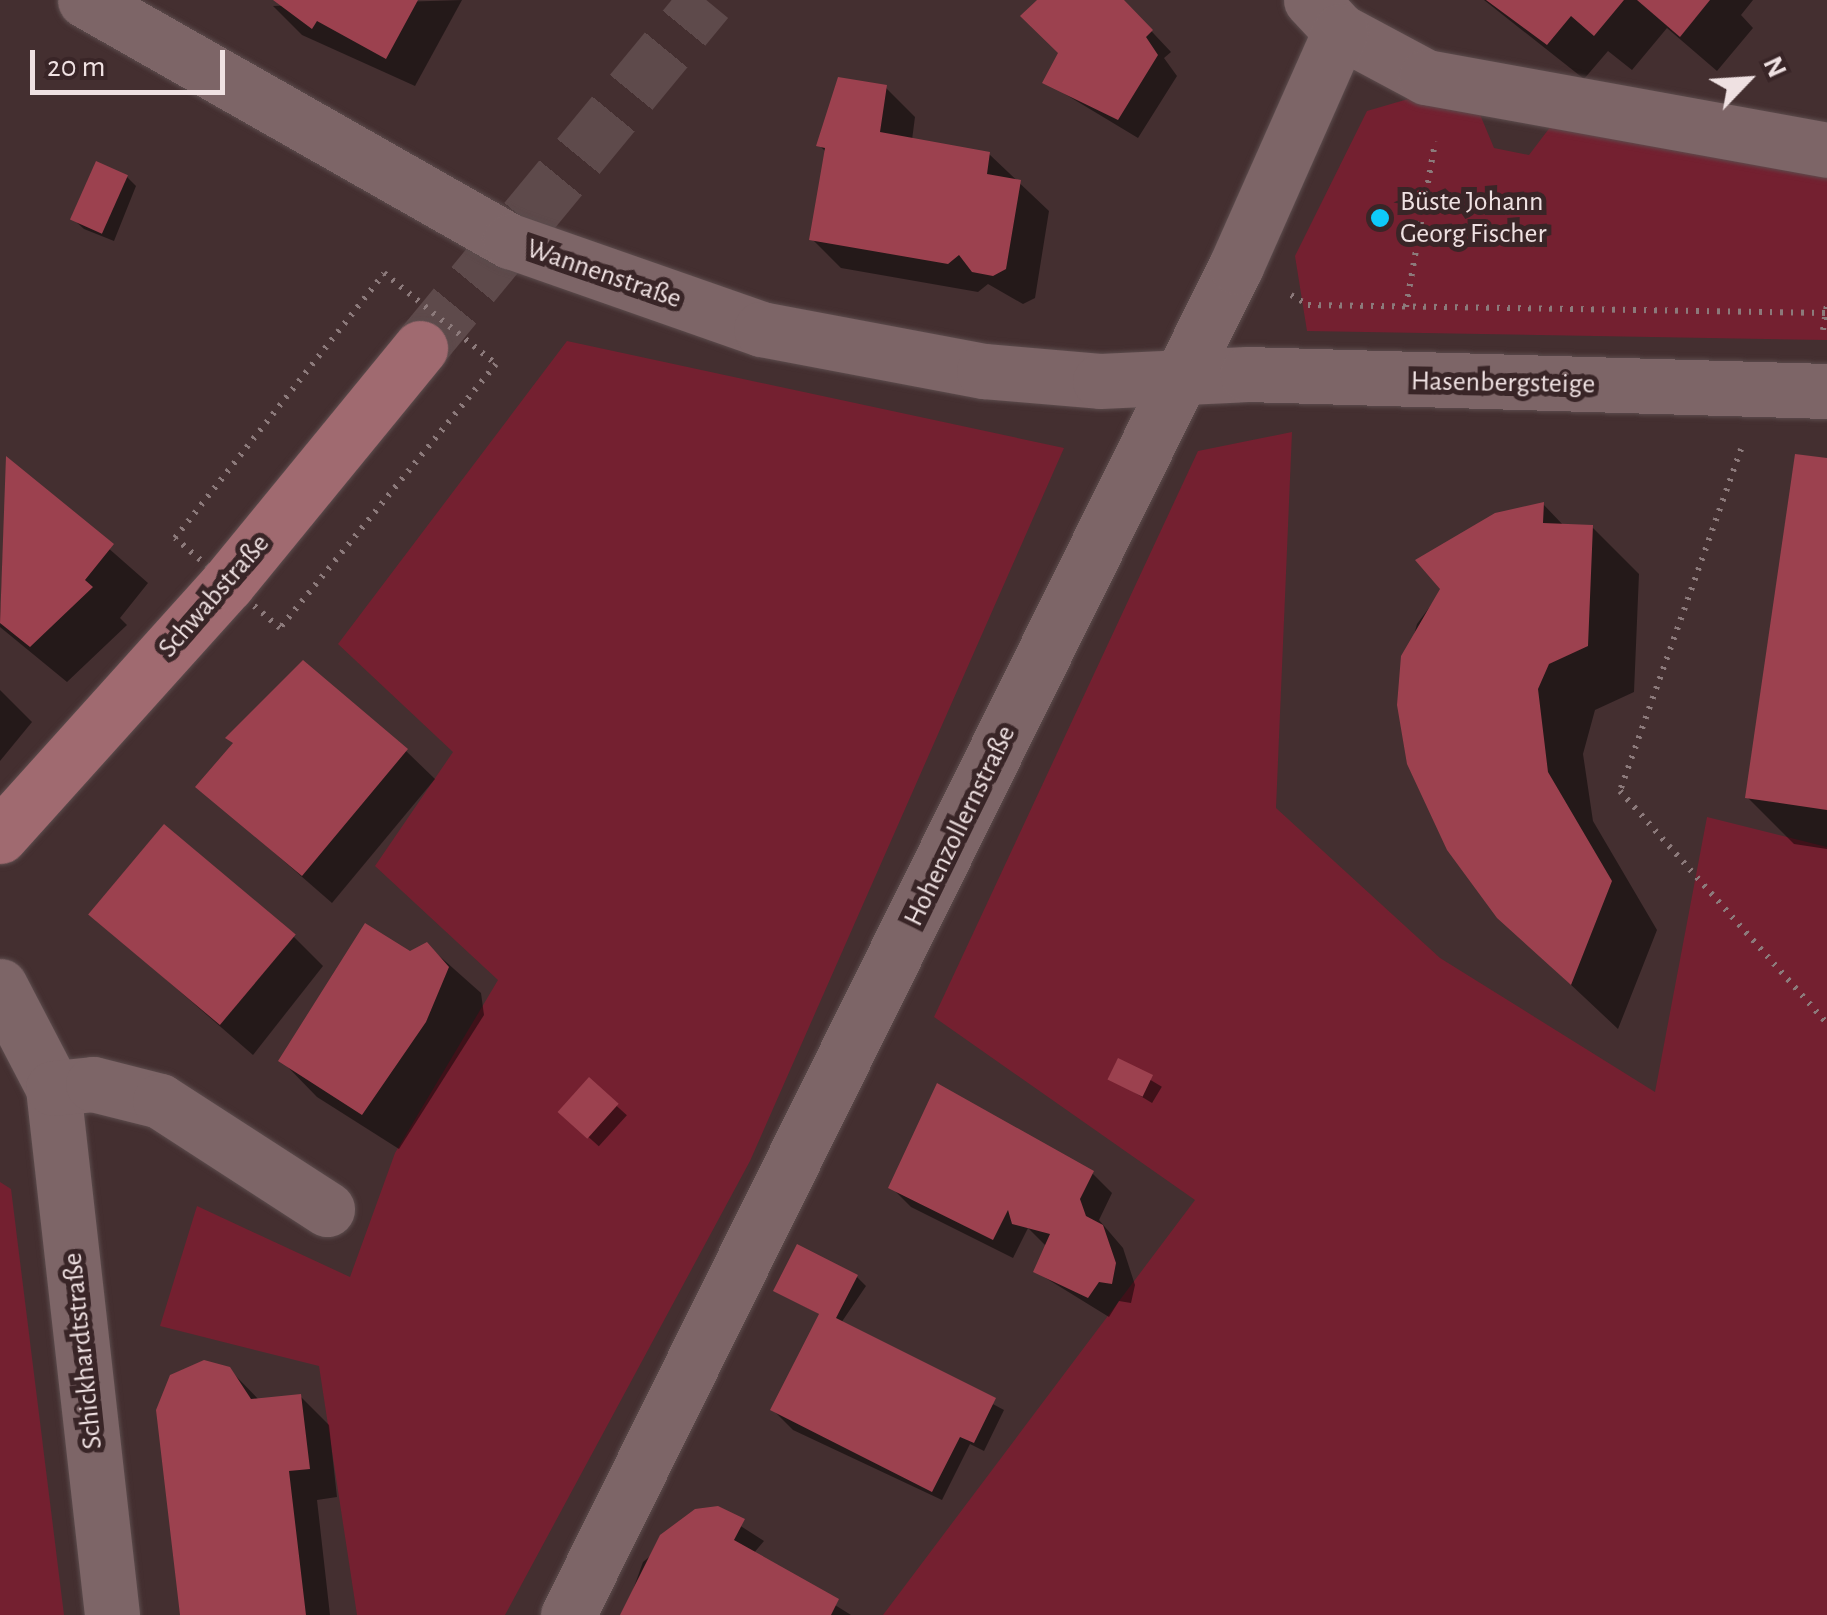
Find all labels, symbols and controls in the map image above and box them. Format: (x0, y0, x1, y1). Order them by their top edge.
scale bar (35, 30, 230, 92)
north arrow (1697, 30, 1797, 130)
text: 20 m (47, 52, 105, 82)
text: N (1757, 53, 1791, 82)
place label: Büste Johann Georg Fischer (1400, 185, 1546, 251)
marker: Büste Johann Georg Fischer (1369, 207, 1391, 229)
street label: Wannenstraße (522, 232, 686, 316)
street label: Hasenbergsteige (1411, 365, 1595, 401)
street label: Schwabstraße (151, 527, 277, 665)
street label: Hohenzollernstraße (897, 720, 1023, 932)
street label: Schickhardtstraße (56, 1251, 110, 1451)

